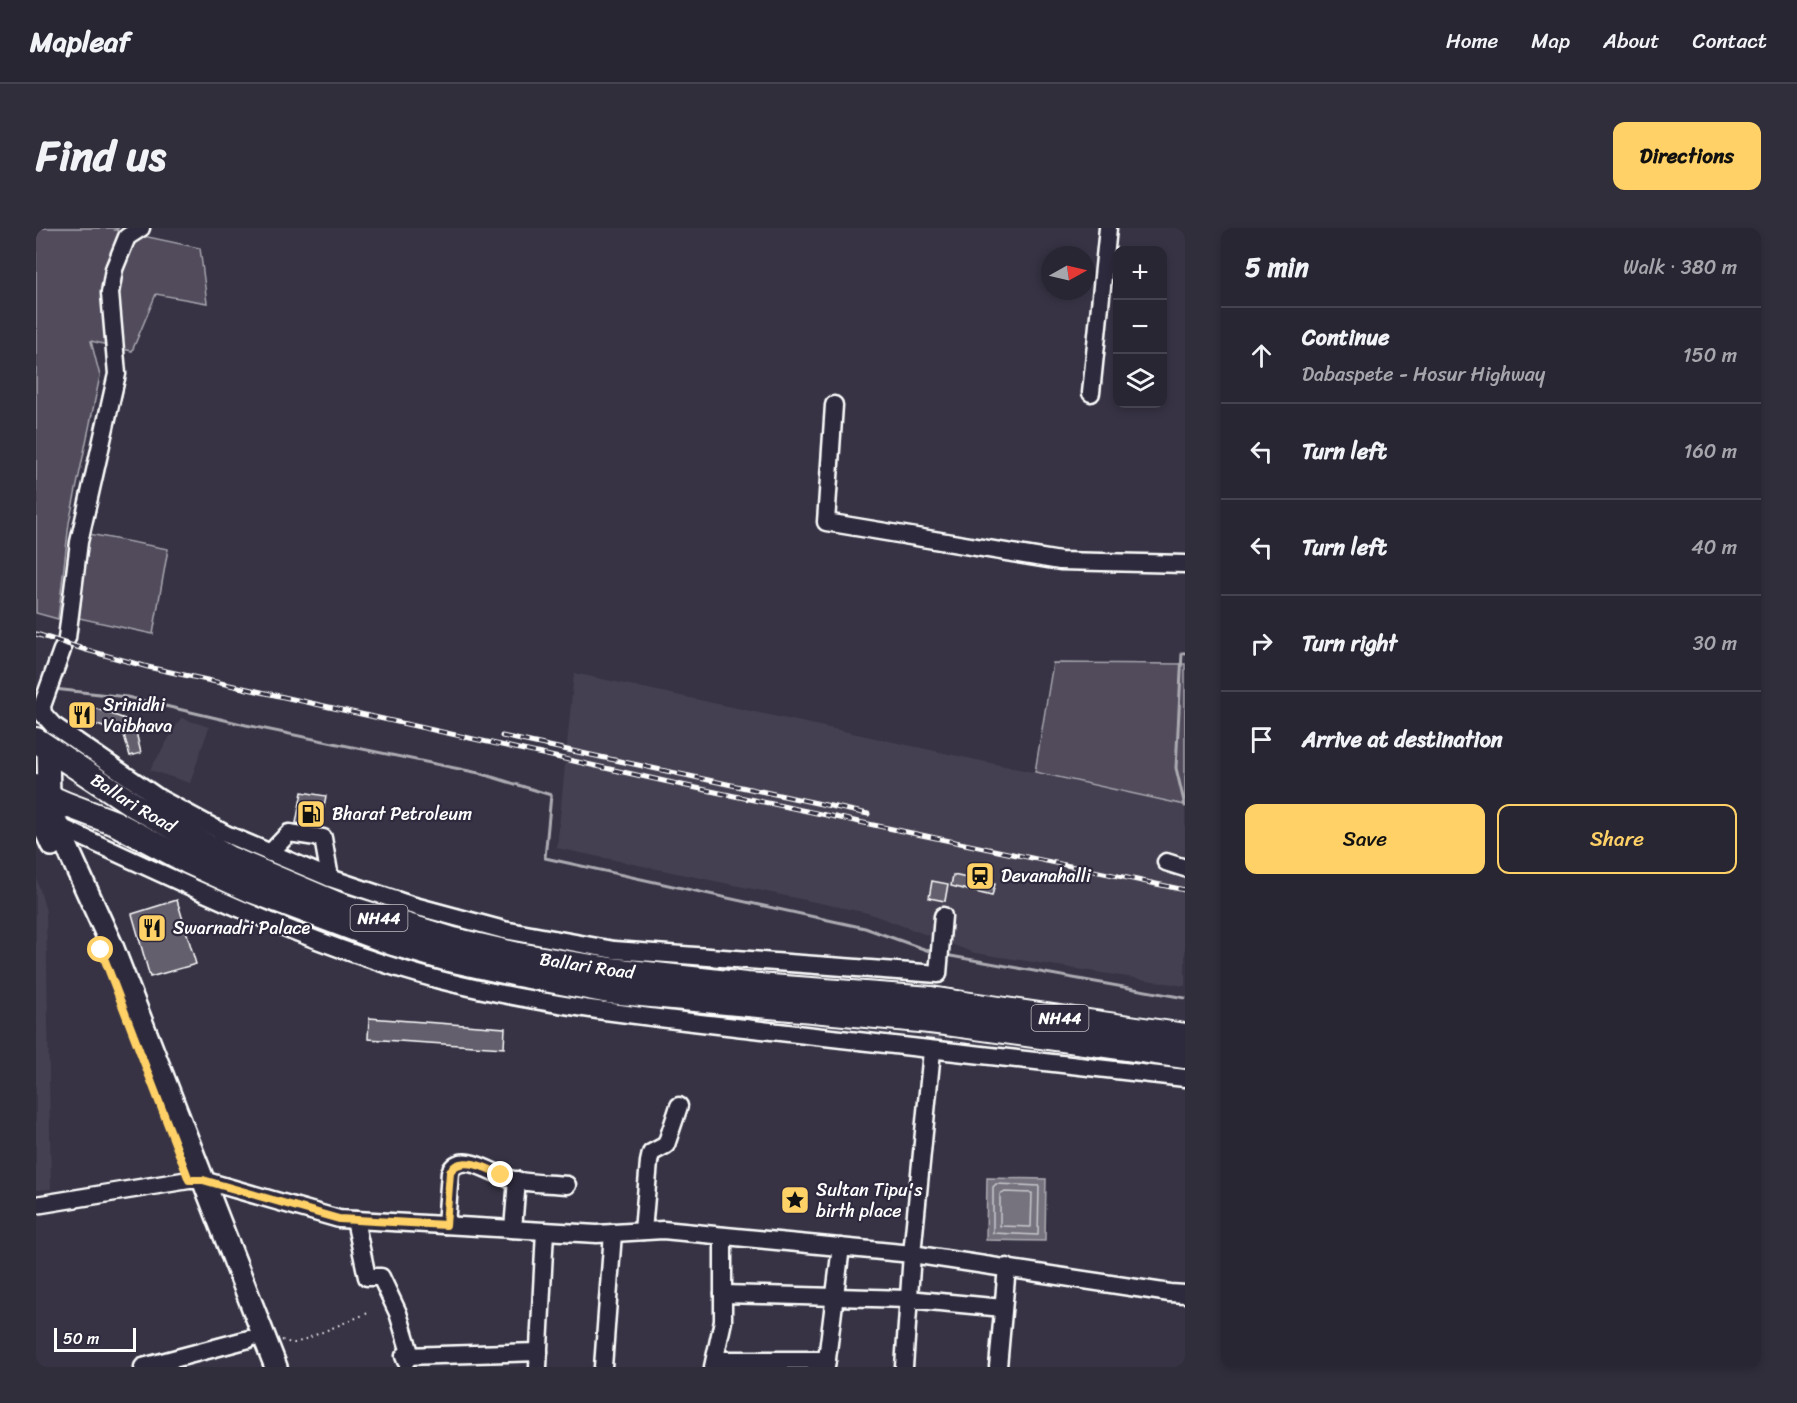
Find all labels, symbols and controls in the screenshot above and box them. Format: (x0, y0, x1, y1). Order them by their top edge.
text: Mapleaf (30, 17, 130, 66)
text: Home (1446, 22, 1498, 60)
text: Map (1531, 22, 1570, 60)
text: About (1603, 22, 1660, 60)
text: Contact (1693, 22, 1767, 60)
text: Find us (36, 119, 166, 193)
button: Directions (1613, 122, 1761, 190)
text: 5 min (1245, 244, 1309, 290)
north arrow (1041, 246, 1095, 300)
map controls (1113, 246, 1167, 408)
button: + (1113, 246, 1167, 300)
text: Walk · 380 m (1623, 250, 1737, 285)
button: − (1113, 300, 1167, 354)
text: Continue (1302, 318, 1390, 357)
text: 150 m (1683, 338, 1737, 373)
icon: ahead (1245, 339, 1278, 372)
button: layers (1113, 354, 1167, 408)
text: Dabaspete - Hosur Highway (1302, 357, 1545, 392)
text: Turn left (1302, 432, 1387, 471)
text: 160 m (1684, 434, 1737, 469)
icon: left (1245, 435, 1278, 468)
text: Turn left (1302, 528, 1387, 567)
text: 40 m (1691, 530, 1737, 565)
icon: left (1245, 531, 1278, 564)
text: Turn right (1302, 624, 1397, 663)
text: 30 m (1693, 626, 1737, 661)
icon: right (1245, 627, 1278, 660)
place label: Srinidhi Vaibhava (103, 689, 172, 742)
restaurant icon: Srinidhi Vaibhava (66, 699, 98, 731)
text: Arrive at destination (1302, 720, 1503, 759)
icon: arrive (1245, 723, 1278, 756)
street label: Ballari Road (84, 764, 183, 842)
fuel station icon: Bharat Petroleum (295, 798, 327, 830)
place label: Bharat Petroleum (332, 798, 472, 830)
button: Save (1245, 804, 1485, 874)
button: Share (1497, 804, 1737, 874)
station icon: Devanahalli (964, 860, 996, 892)
place label: Devanahalli (1001, 860, 1092, 892)
road number: NH44 (350, 905, 408, 931)
restaurant icon: Swarnadri Palace (136, 912, 168, 944)
place label: Swarnadri Palace (173, 912, 311, 944)
route start (87, 936, 113, 962)
street label: Ballari Road (537, 943, 638, 989)
road number: NH44 (1032, 1005, 1088, 1031)
route end (487, 1161, 513, 1187)
place label: Sultan Tipu's birth place (816, 1174, 923, 1227)
place icon: Sultan Tipu's birth place (779, 1184, 811, 1216)
text: 50 m (63, 1324, 99, 1353)
scale bar (54, 1325, 136, 1352)

